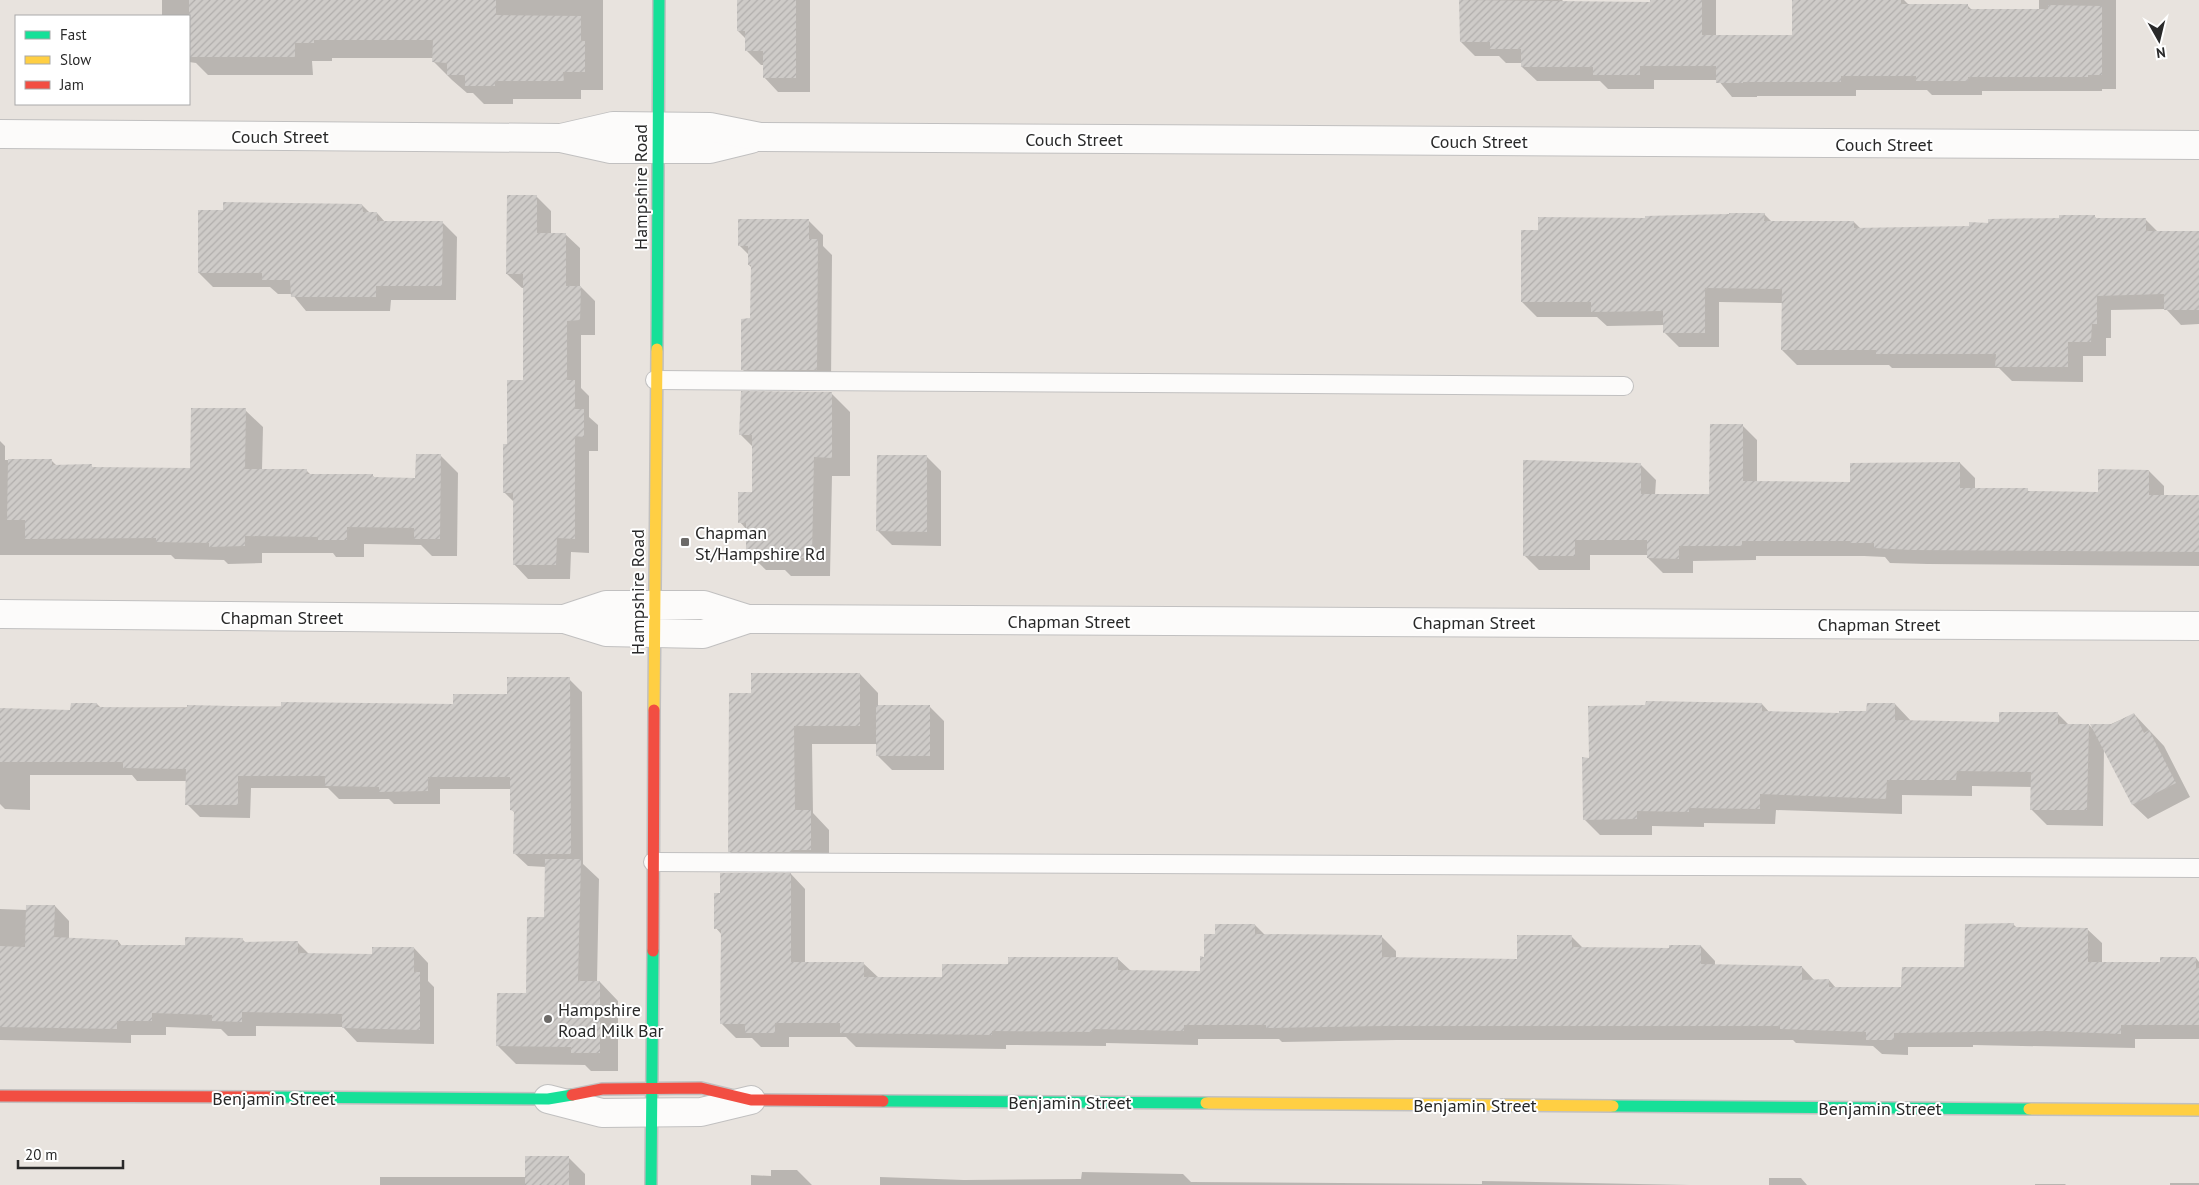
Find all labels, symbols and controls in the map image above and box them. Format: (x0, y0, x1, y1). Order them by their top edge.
legend (15, 15, 190, 105)
north arrow (2134, 15, 2184, 65)
text: Fast (60, 25, 87, 44)
text: N (2155, 43, 2167, 62)
text: Slow (60, 50, 91, 69)
text: Jam (59, 75, 84, 94)
street label: Hampshire Road (629, 124, 652, 250)
street label: Couch Street (231, 125, 329, 148)
street label: Couch Street (1025, 128, 1123, 151)
street label: Couch Street (1430, 130, 1528, 153)
street label: Couch Street (1835, 133, 1933, 156)
place label: Chapman St/Hampshire Rd (695, 521, 825, 565)
street label: Hampshire Road (626, 529, 649, 655)
marker: Chapman St/Hampshire Rd (679, 536, 691, 548)
street label: Chapman Street (221, 606, 343, 629)
street label: Chapman Street (1008, 610, 1130, 633)
street label: Chapman Street (1413, 611, 1535, 634)
street label: Chapman Street (1818, 613, 1940, 636)
place label: Hampshire Road Milk Bar (558, 998, 664, 1042)
marker: Hampshire Road Milk Bar (542, 1013, 554, 1025)
street label: Benjamin Street (212, 1087, 336, 1110)
street label: Benjamin Street (1008, 1091, 1132, 1114)
street label: Benjamin Street (1413, 1094, 1537, 1117)
street label: Benjamin Street (1818, 1097, 1942, 1120)
scale bar (18, 1138, 122, 1170)
text: 20 m (25, 1145, 58, 1164)

